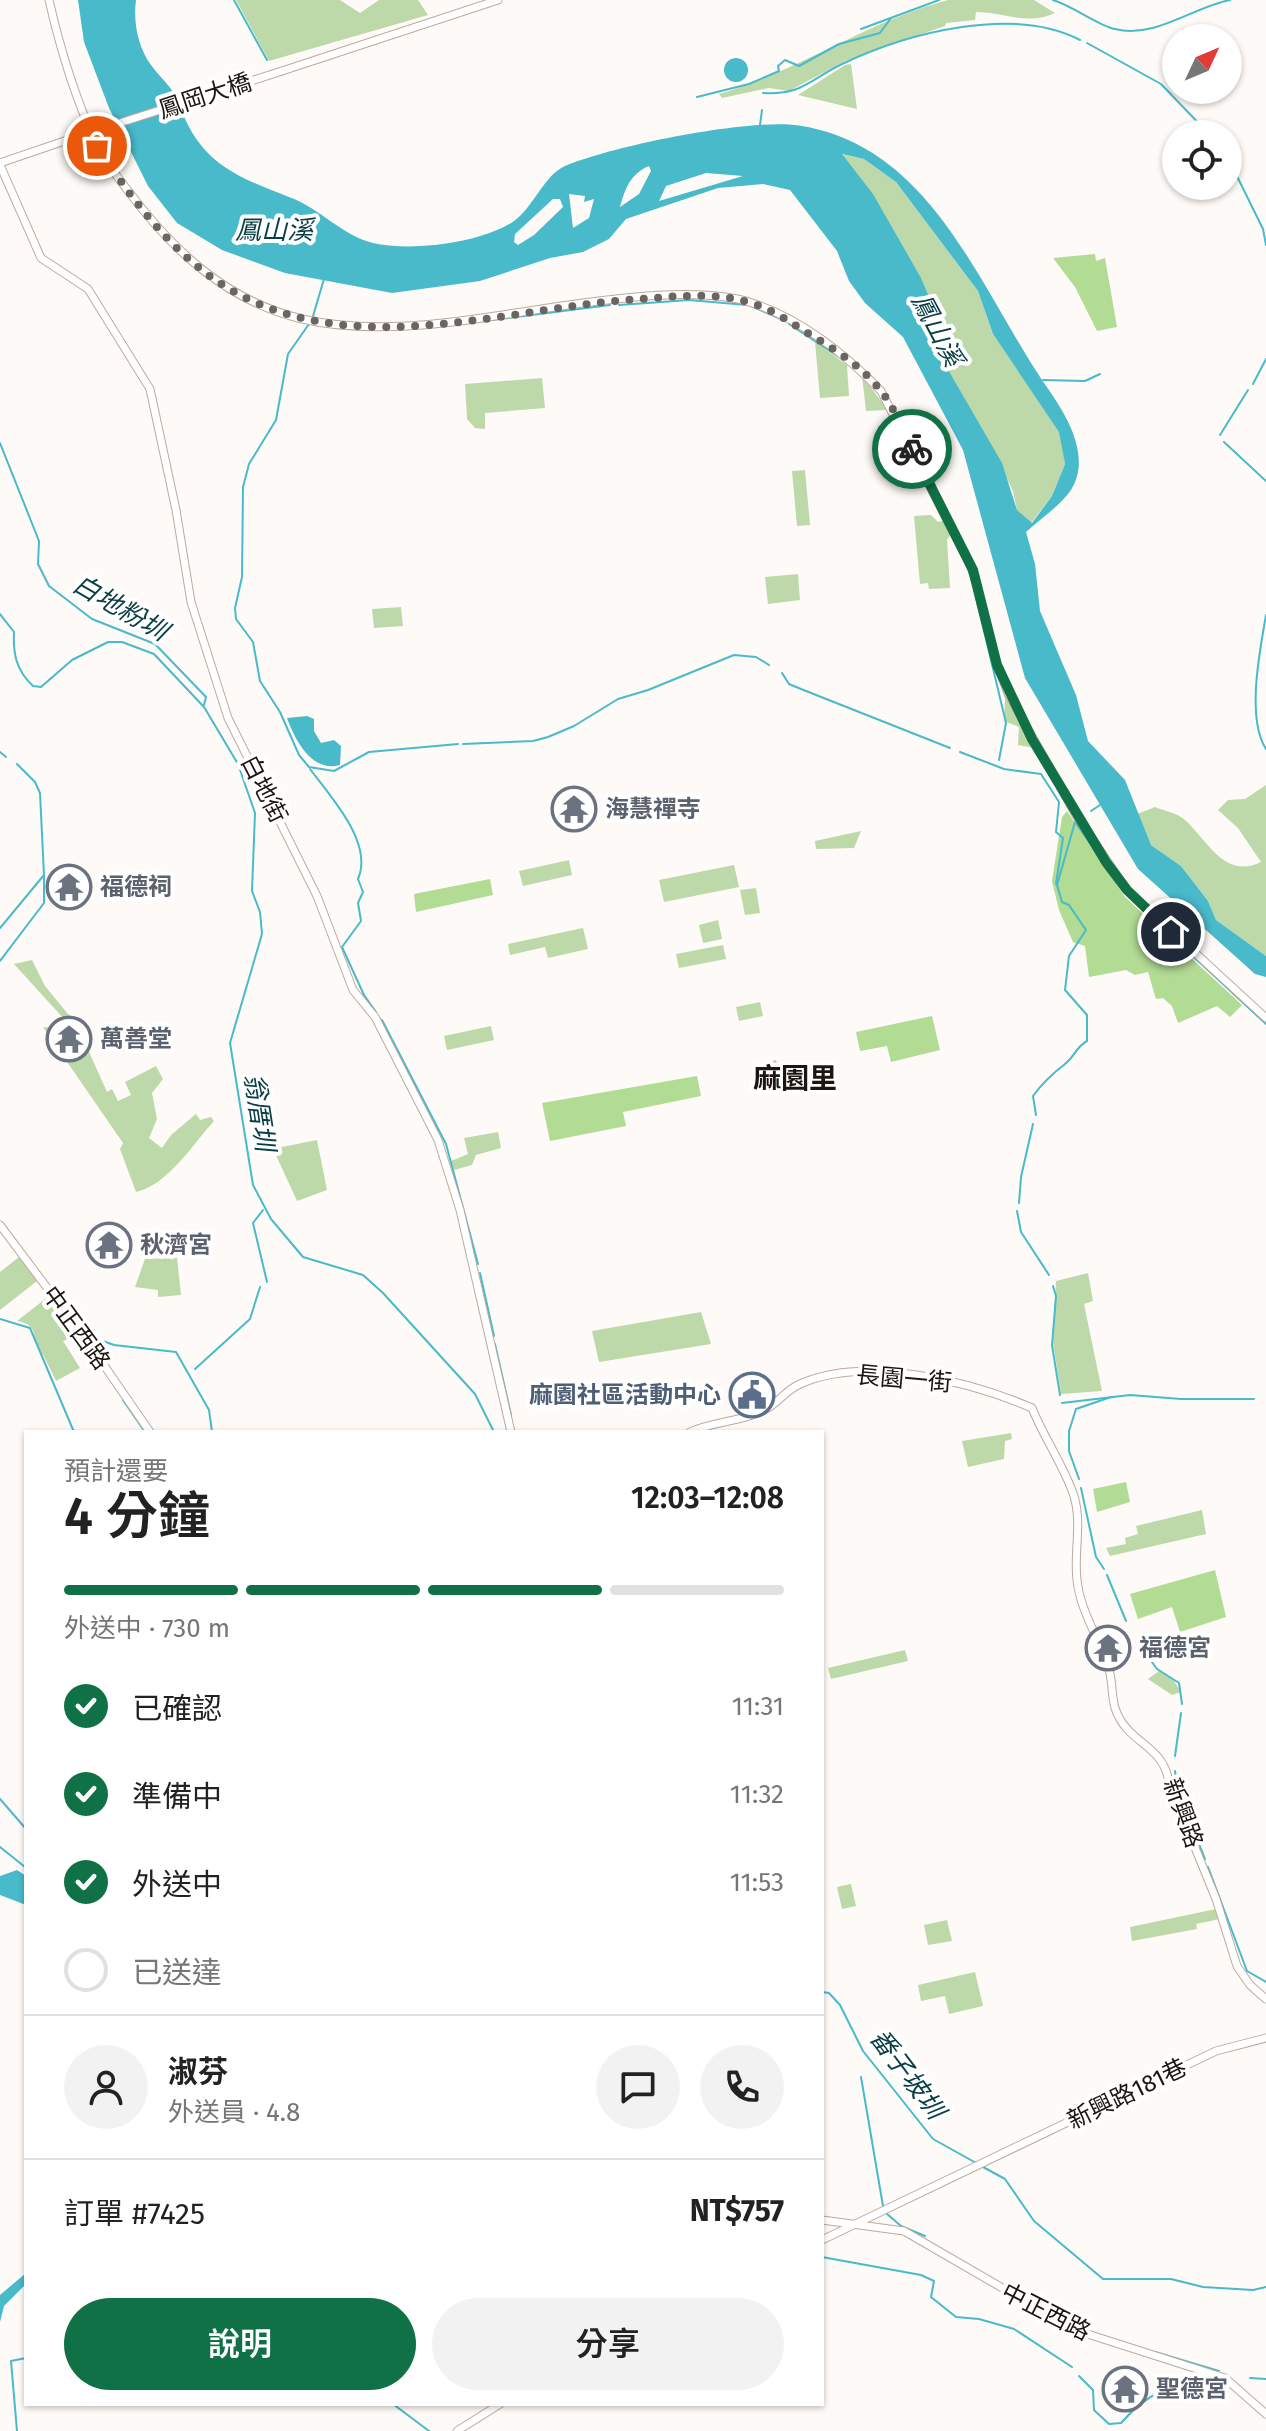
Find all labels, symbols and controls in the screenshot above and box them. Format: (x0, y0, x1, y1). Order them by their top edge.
north arrow (1162, 24, 1242, 104)
map controls (1162, 24, 1242, 200)
street label: 鳳岡大橋 (155, 68, 255, 124)
pin (63, 112, 131, 180)
button: locate (1162, 120, 1242, 200)
icon: bag (75, 124, 119, 168)
water label: 鳳山溪 (235, 215, 317, 246)
water label: 鳳山溪 (905, 288, 971, 375)
courier (872, 409, 952, 489)
icon: bike (890, 427, 934, 471)
water label: 白地粉圳 (67, 569, 176, 649)
street label: 白地街 (235, 751, 293, 827)
temple icon: 海慧禪寺 (550, 785, 598, 833)
place label: 海慧禪寺 (605, 795, 701, 823)
temple icon: 福德祠 (45, 863, 93, 911)
place label: 福德祠 (100, 873, 172, 901)
pin (1137, 898, 1205, 966)
icon: home (1149, 910, 1193, 954)
temple icon: 萬善堂 (45, 1015, 93, 1063)
place label: 萬善堂 (100, 1025, 172, 1053)
district label: 麻園里 (753, 1062, 837, 1095)
water label: 翁厝圳 (238, 1071, 281, 1157)
temple icon: 秋濟宮 (85, 1221, 133, 1269)
place label: 秋濟宮 (140, 1231, 212, 1259)
street label: 中正西路 (36, 1281, 116, 1375)
street label: 長園一街 (855, 1361, 953, 1397)
public building icon: 麻園社區活動中心 (728, 1371, 776, 1419)
place label: 麻園社區活動中心 (529, 1381, 721, 1409)
text: 預計還要 (64, 1456, 168, 1487)
text: 12:03–12:08 (631, 1480, 784, 1516)
text: 4 分鐘 (64, 1485, 210, 1548)
text: 外送中 · 730 m (64, 1613, 230, 1644)
temple icon: 福德宮 (1084, 1624, 1132, 1672)
place label: 福德宮 (1139, 1634, 1211, 1662)
icon: check (64, 1684, 108, 1728)
text: 已確認 (132, 1691, 222, 1727)
text: 11:31 (732, 1691, 784, 1722)
icon: check (64, 1772, 108, 1816)
street label: 新興路 (1158, 1774, 1208, 1852)
text: 準備中 (132, 1779, 222, 1815)
text: 11:32 (730, 1779, 784, 1810)
icon: check (64, 1860, 108, 1904)
text: 外送中 (132, 1867, 222, 1903)
text: 11:53 (730, 1867, 784, 1898)
text: 已送達 (132, 1955, 222, 1991)
water label: 番子坡圳 (863, 2023, 953, 2128)
button: person (64, 2045, 148, 2129)
button: chat (596, 2045, 680, 2129)
button: phone (700, 2045, 784, 2129)
street label: 新興路181巷 (1063, 2053, 1191, 2135)
text: 淑芬 (168, 2054, 228, 2090)
text: 外送員 · 4.8 (168, 2097, 300, 2128)
text: NT$757 (690, 2193, 784, 2229)
text: 訂單 #7425 (64, 2196, 205, 2232)
street label: 中正西路 (997, 2278, 1095, 2346)
button: 說明 (64, 2298, 416, 2390)
button: 分享 (432, 2298, 784, 2390)
temple icon: 聖德宮 (1101, 2365, 1149, 2413)
place label: 聖德宮 (1156, 2375, 1228, 2403)

